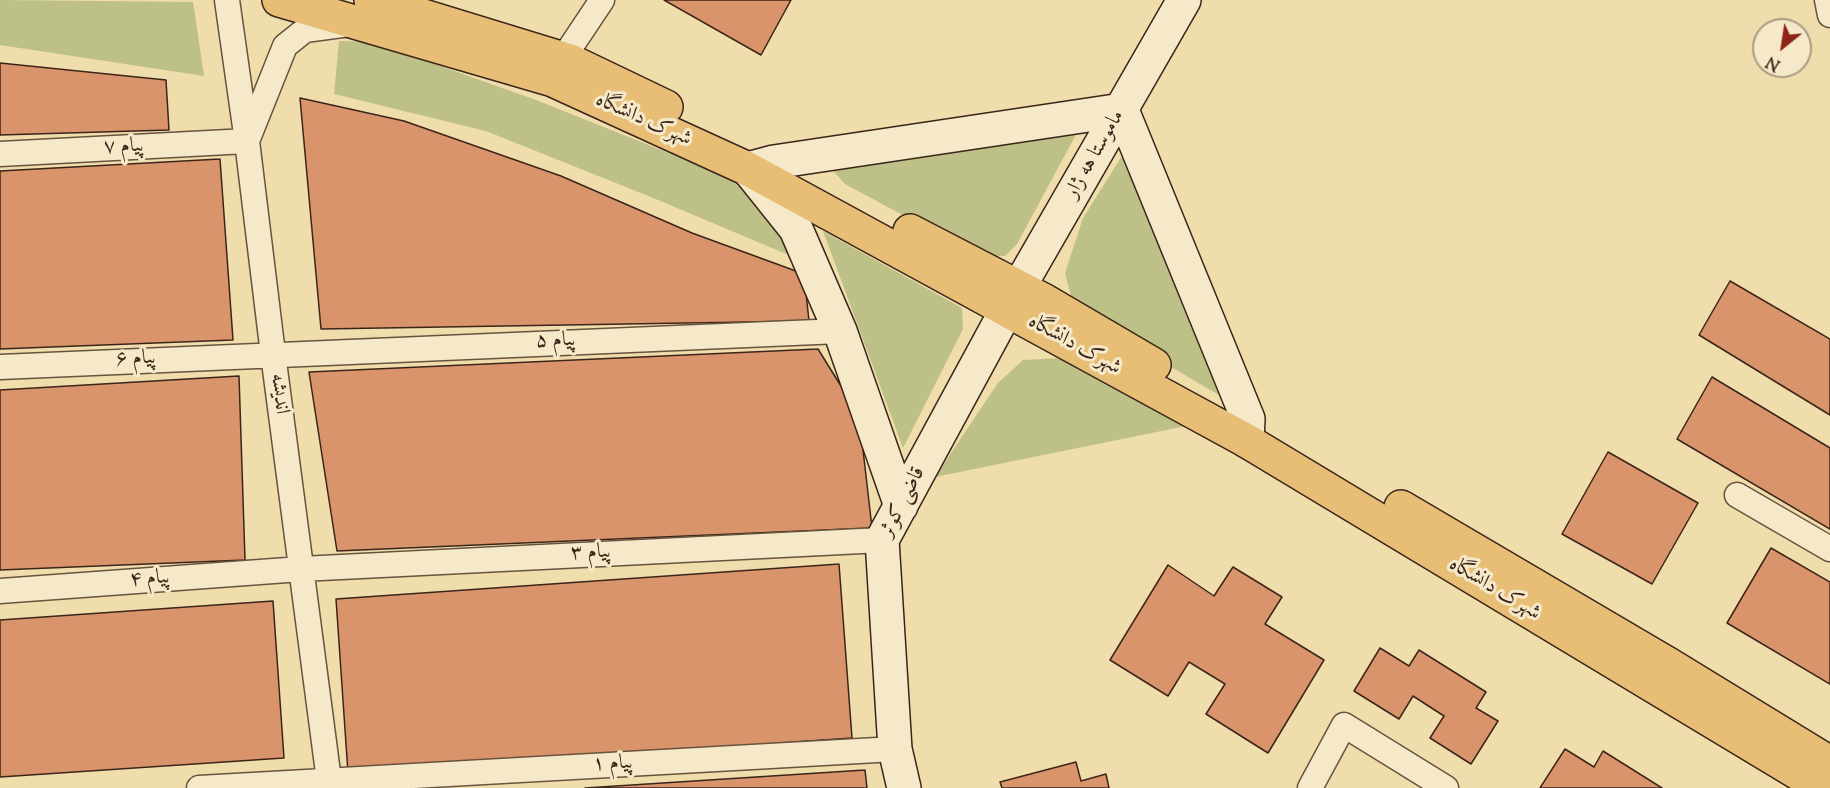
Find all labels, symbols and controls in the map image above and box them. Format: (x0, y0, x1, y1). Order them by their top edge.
north arrow (1752, 18, 1812, 78)
text: N (1762, 49, 1785, 75)
street label: شهرک دانشگاه (591, 89, 695, 153)
street label: ماموستا هه ژار (1061, 106, 1131, 204)
street label: پیام ۷ (103, 134, 145, 162)
street label: شهرک دانشگاه (1023, 310, 1125, 382)
street label: پیام ۵ (535, 329, 577, 355)
street label: پیام ۶ (115, 346, 157, 374)
street label: اندیشه (263, 372, 293, 416)
street label: قاضی کوثر (876, 464, 932, 542)
street label: پیام ۳ (570, 540, 612, 568)
street label: شهرک دانشگاه (1444, 553, 1544, 627)
street label: پیام ۴ (129, 566, 171, 594)
street label: پیام ۱ (592, 751, 634, 779)

